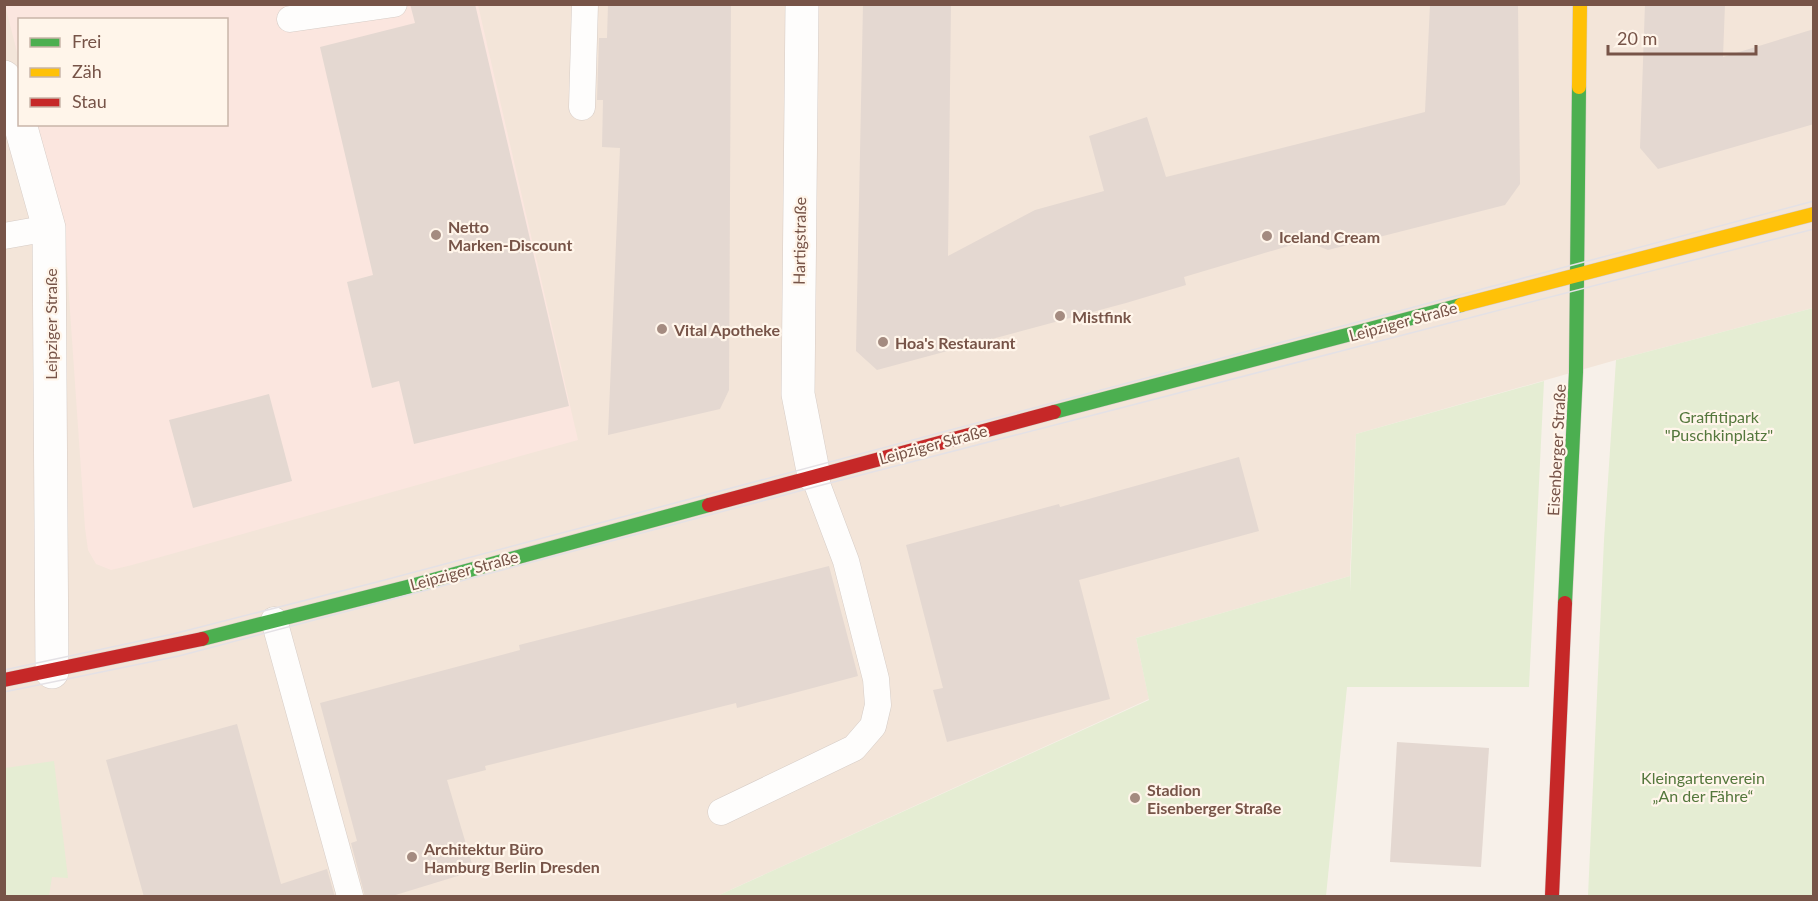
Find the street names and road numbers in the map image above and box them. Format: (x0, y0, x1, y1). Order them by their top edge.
street label: Hartigstraße (789, 197, 809, 285)
street label: Leipziger Straße (41, 268, 60, 380)
street label: Leipziger Straße (1347, 297, 1459, 345)
street label: Eisenberger Straße (1543, 384, 1569, 516)
street label: Leipziger Straße (877, 420, 989, 468)
street label: Leipziger Straße (408, 546, 520, 594)

